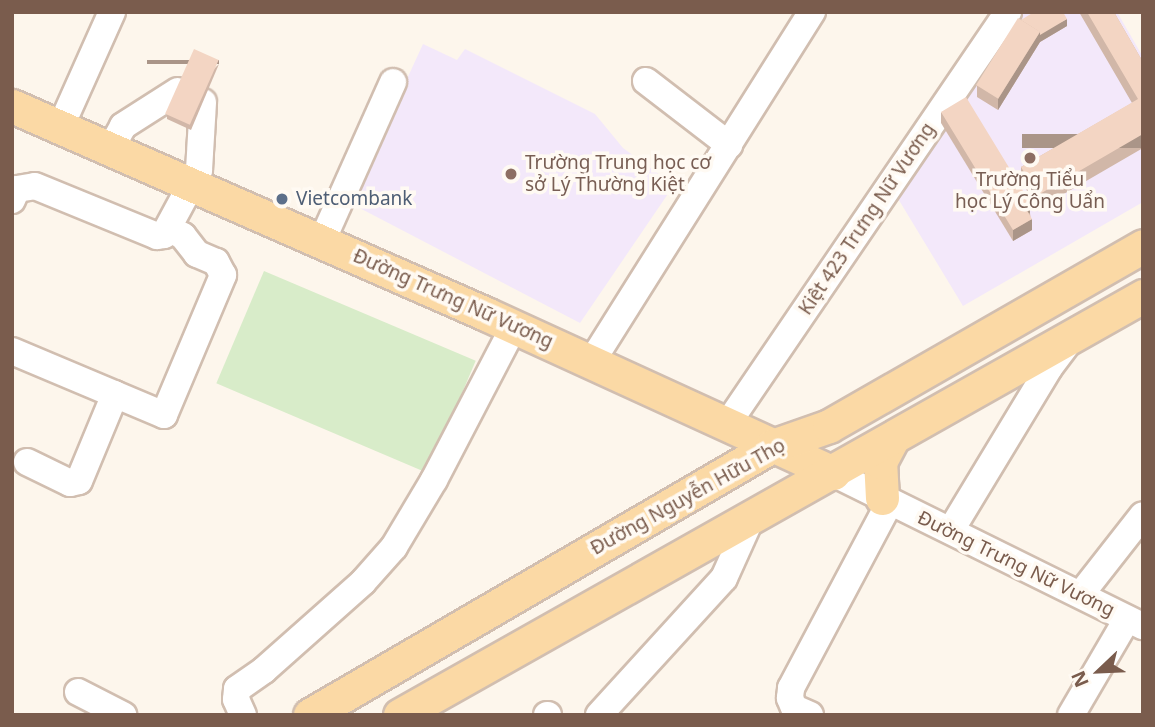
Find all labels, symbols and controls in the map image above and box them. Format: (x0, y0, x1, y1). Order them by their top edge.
street label: Kiệt 423 Trưng Nữ Vương (794, 119, 940, 319)
marker: Trường Tiểu học Lý Công Uẩn (1022, 150, 1038, 166)
place label: Trường Trung học cơ sở Lý Thường Kiệt (525, 152, 711, 196)
marker: Trường Trung học cơ sở Lý Thường Kiệt (503, 166, 519, 182)
place label: Trường Tiểu học Lý Công Uẩn (955, 169, 1105, 213)
place label: Vietcombank (296, 188, 412, 210)
marker: Vietcombank (274, 191, 290, 207)
street label: Đường Trưng Nữ Vương (349, 245, 557, 353)
street label: Đường Nguyễn Hữu Thọ (587, 434, 789, 560)
street label: Đường Trưng Nữ Vương (914, 506, 1118, 622)
north arrow (1064, 636, 1134, 706)
text: N (1065, 667, 1095, 691)

